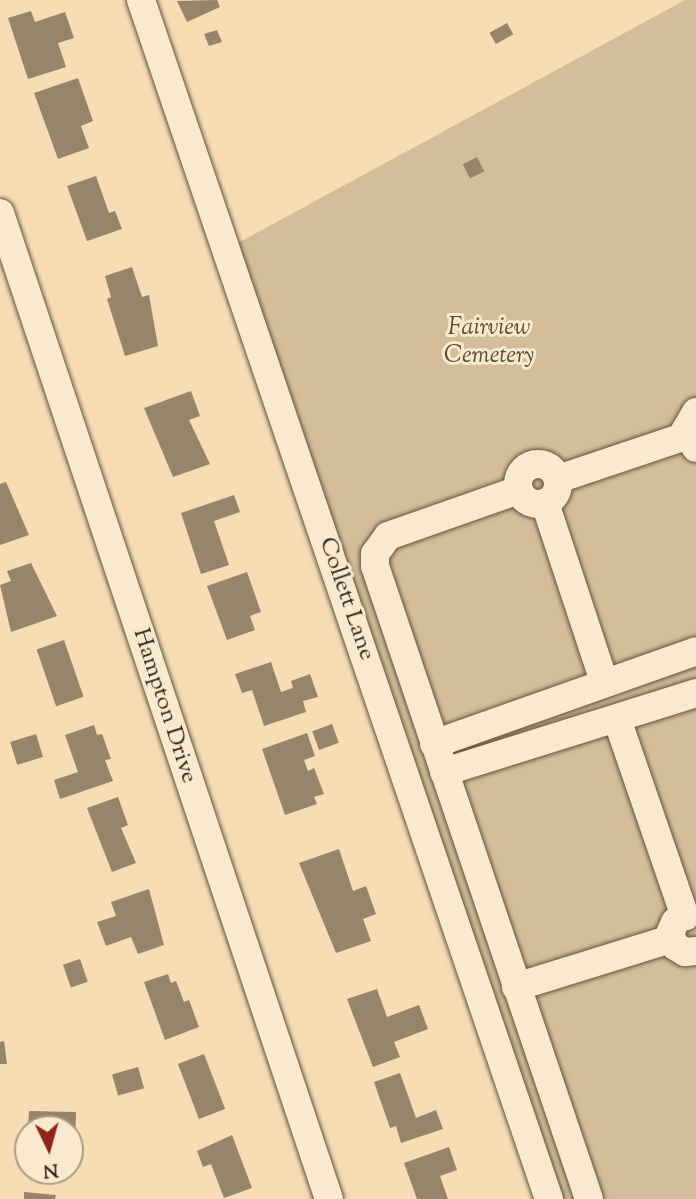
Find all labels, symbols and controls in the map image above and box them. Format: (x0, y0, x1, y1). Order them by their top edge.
park label: Fairview Cemetery (444, 315, 534, 371)
street label: Collett Lane (312, 534, 380, 664)
street label: Hampton Drive (125, 625, 203, 787)
north arrow (14, 1115, 84, 1185)
text: N (42, 1155, 59, 1184)

